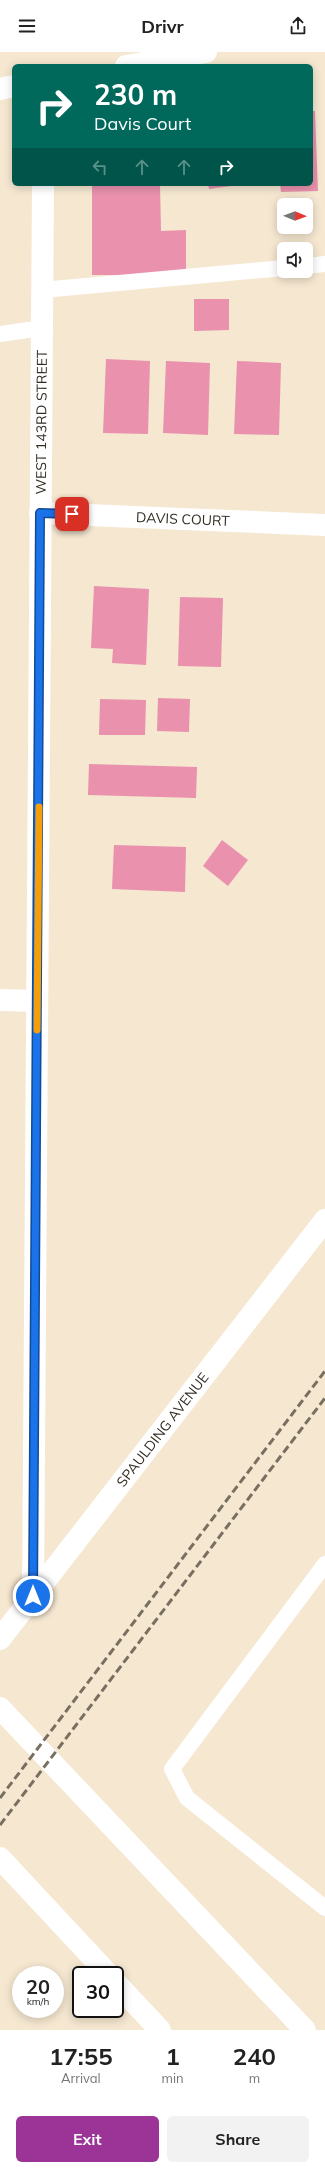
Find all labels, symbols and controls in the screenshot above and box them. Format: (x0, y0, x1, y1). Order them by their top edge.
icon: menu (16, 15, 38, 37)
text: Drivr (141, 15, 184, 38)
icon: share (287, 15, 309, 37)
text: 230 m (94, 77, 177, 112)
icon: right (28, 80, 80, 132)
text: Davis Court (94, 112, 191, 135)
icon: left (89, 156, 111, 178)
icon: ahead (131, 156, 153, 178)
icon: ahead (173, 156, 195, 178)
icon: right (215, 156, 237, 178)
north arrow (277, 198, 313, 234)
map controls (277, 198, 313, 278)
button: sound (277, 242, 313, 278)
street label: WEST 143RD STREET (32, 349, 51, 494)
pin (55, 497, 89, 531)
icon: arrive (61, 503, 83, 525)
street label: DAVIS COURT (136, 508, 231, 530)
street label: SPAULDING AVENUE (112, 1369, 212, 1490)
position arrow (12, 1575, 54, 1617)
speed limit sign: 30 (72, 1966, 124, 2018)
text: 20 (26, 1974, 50, 1999)
text: km/h (27, 1995, 49, 2008)
text: 17:55 (49, 2041, 113, 2071)
text: 1 (165, 2041, 180, 2071)
text: 240 (233, 2041, 276, 2071)
text: Arrival (61, 2070, 101, 2086)
text: min (162, 2070, 184, 2086)
text: m (249, 2070, 260, 2086)
button: Exit (16, 2116, 159, 2162)
button: Share (167, 2116, 309, 2162)

